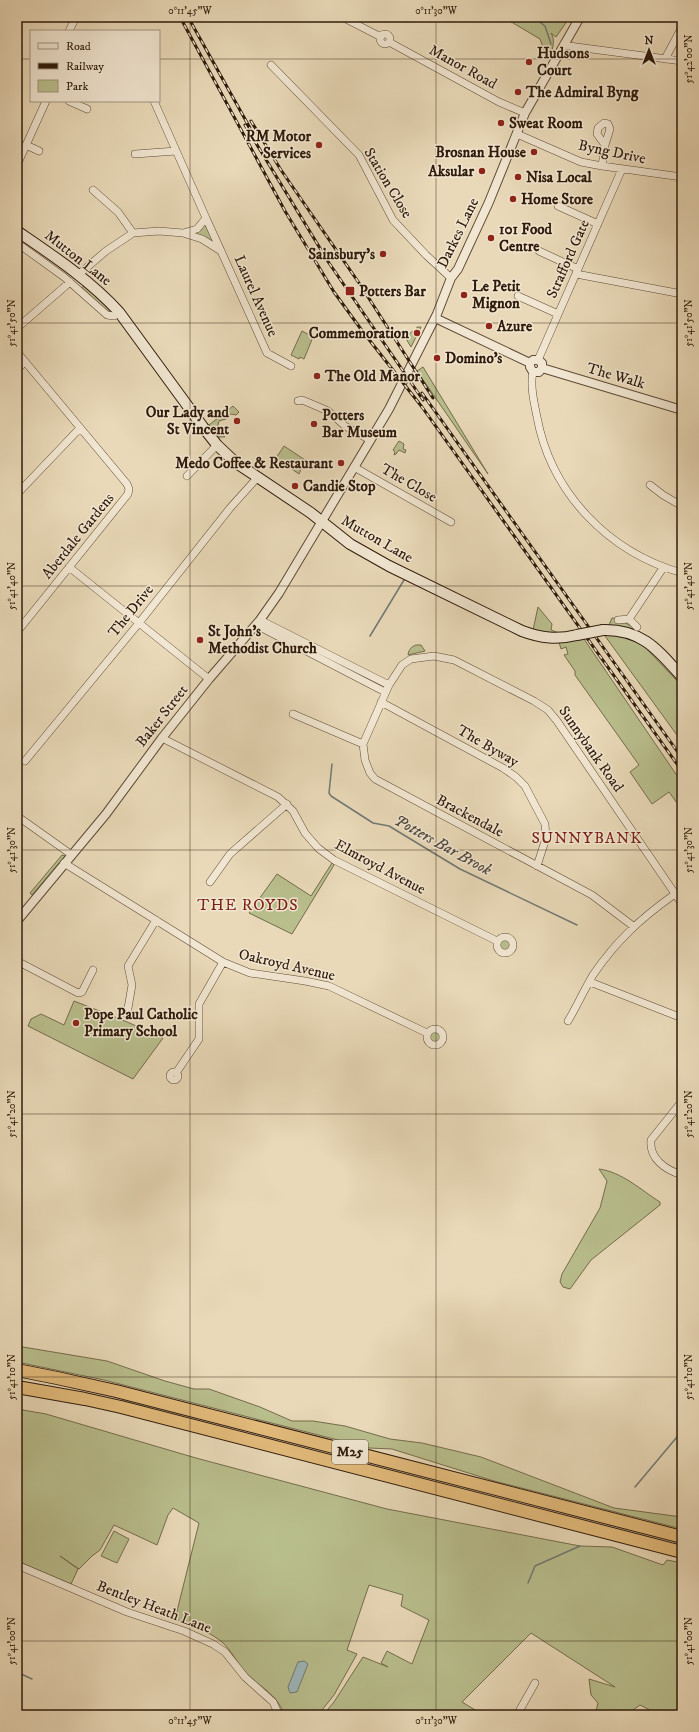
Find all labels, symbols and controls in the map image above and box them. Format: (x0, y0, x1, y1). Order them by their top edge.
text: 0°11'45"W (168, 5, 212, 17)
text: 0°11'30"W (415, 5, 458, 17)
legend (30, 30, 160, 102)
north arrow (629, 30, 669, 70)
text: N (644, 34, 654, 48)
text: 51°42'00"N (683, 34, 695, 84)
text: Road (66, 39, 91, 54)
street label: Manor Road (426, 41, 501, 94)
place label: Hudsons Court (537, 44, 589, 80)
marker: Hudsons Court (524, 57, 534, 67)
text: Railway (66, 59, 104, 74)
text: Park (66, 79, 88, 94)
place label: The Admiral Byng (525, 83, 639, 102)
marker: The Admiral Byng (513, 87, 523, 97)
place label: Sweat Room (509, 114, 583, 133)
marker: Sweat Room (496, 118, 506, 128)
place label: RM Motor Services (246, 127, 311, 163)
street label: Byng Drive (577, 136, 647, 168)
marker: RM Motor Services (314, 140, 324, 150)
place label: Brosnan House (435, 143, 527, 162)
street label: Station Close (360, 144, 416, 222)
marker: Brosnan House (529, 147, 539, 157)
place label: Aksular (427, 162, 474, 181)
marker: Aksular (477, 166, 487, 176)
place label: Nisa Local (526, 168, 592, 187)
marker: Nisa Local (513, 172, 523, 182)
place label: Home Store (521, 190, 594, 209)
marker: Home Store (508, 194, 518, 204)
street label: Darkes Lane (433, 195, 483, 271)
street label: Strafford Gate (542, 217, 594, 301)
place label: 101 Food Centre (499, 220, 552, 256)
street label: Mutton Lane (41, 226, 115, 290)
marker: 101 Food Centre (486, 233, 496, 243)
place label: Sainsbury's (308, 245, 375, 264)
marker: Sainsbury's (378, 249, 388, 259)
street label: Laurel Avenue (230, 252, 282, 340)
place label: Le Petit Mignon (472, 277, 521, 313)
place label: Potters Bar (359, 282, 426, 301)
marker: Potters Bar (344, 285, 356, 297)
marker: Le Petit Mignon (459, 290, 469, 300)
text: 51°41'50"N (6, 299, 18, 347)
text: 51°41'50"N (683, 299, 695, 347)
place label: Azure (496, 317, 533, 336)
marker: Azure (484, 321, 494, 331)
place label: Commemoration (309, 324, 409, 343)
marker: Commemoration (412, 328, 422, 338)
place label: Domino's (445, 349, 502, 368)
marker: Domino's (432, 353, 442, 363)
street label: The Walk (585, 359, 648, 394)
place label: The Old Manor (324, 367, 420, 386)
marker: The Old Manor (312, 371, 322, 381)
place label: Our Lady and St Vincent (146, 403, 230, 439)
place label: Potters Bar Museum (322, 406, 398, 442)
marker: Our Lady and St Vincent (232, 416, 242, 426)
marker: Potters Bar Museum (309, 419, 319, 429)
place label: Medo Coffee & Restaurant (175, 454, 333, 473)
marker: Medo Coffee & Restaurant (336, 458, 346, 468)
street label: The Close (378, 459, 440, 507)
place label: Candie Stop (303, 477, 376, 496)
marker: Candie Stop (290, 481, 300, 491)
street label: Aberdale Gardens (38, 489, 118, 583)
street label: Mutton Lane (338, 511, 416, 567)
text: 51°41'40"N (6, 562, 18, 610)
text: 51°41'40"N (683, 562, 695, 610)
street label: The Drive (104, 581, 158, 641)
place label: St John's Methodist Church (208, 622, 317, 658)
marker: St John's Methodist Church (195, 635, 205, 645)
street label: Baker Street (132, 681, 192, 751)
street label: Sunnybank Road (554, 702, 628, 796)
street label: The Byway (454, 721, 523, 772)
street label: Brackendale (433, 790, 507, 842)
water label: Potters Bar Brook (391, 810, 495, 880)
text: 51°41'30"N (6, 827, 18, 873)
text: 51°41'30"N (683, 827, 695, 873)
district label: SUNNYBANK (531, 828, 643, 848)
street label: Elmroyd Avenue (331, 835, 429, 899)
district label: THE ROYDS (197, 895, 299, 915)
street label: Oakroyd Avenue (237, 945, 337, 985)
place label: Pope Paul Catholic Primary School (84, 1005, 198, 1041)
marker: Pope Paul Catholic Primary School (71, 1018, 81, 1028)
text: 51°41'20"N (6, 1090, 18, 1138)
text: 51°41'20"N (683, 1090, 695, 1138)
text: 51°41'10"N (6, 1354, 18, 1400)
text: 51°41'10"N (683, 1354, 695, 1400)
road number: M25 (332, 1440, 368, 1464)
street label: Bentley Heath Lane (94, 1576, 214, 1638)
text: 51°41'00"N (6, 1617, 18, 1665)
text: 51°41'00"N (683, 1617, 695, 1665)
text: 0°11'45"W (168, 1715, 212, 1727)
text: 0°11'30"W (415, 1715, 458, 1727)

